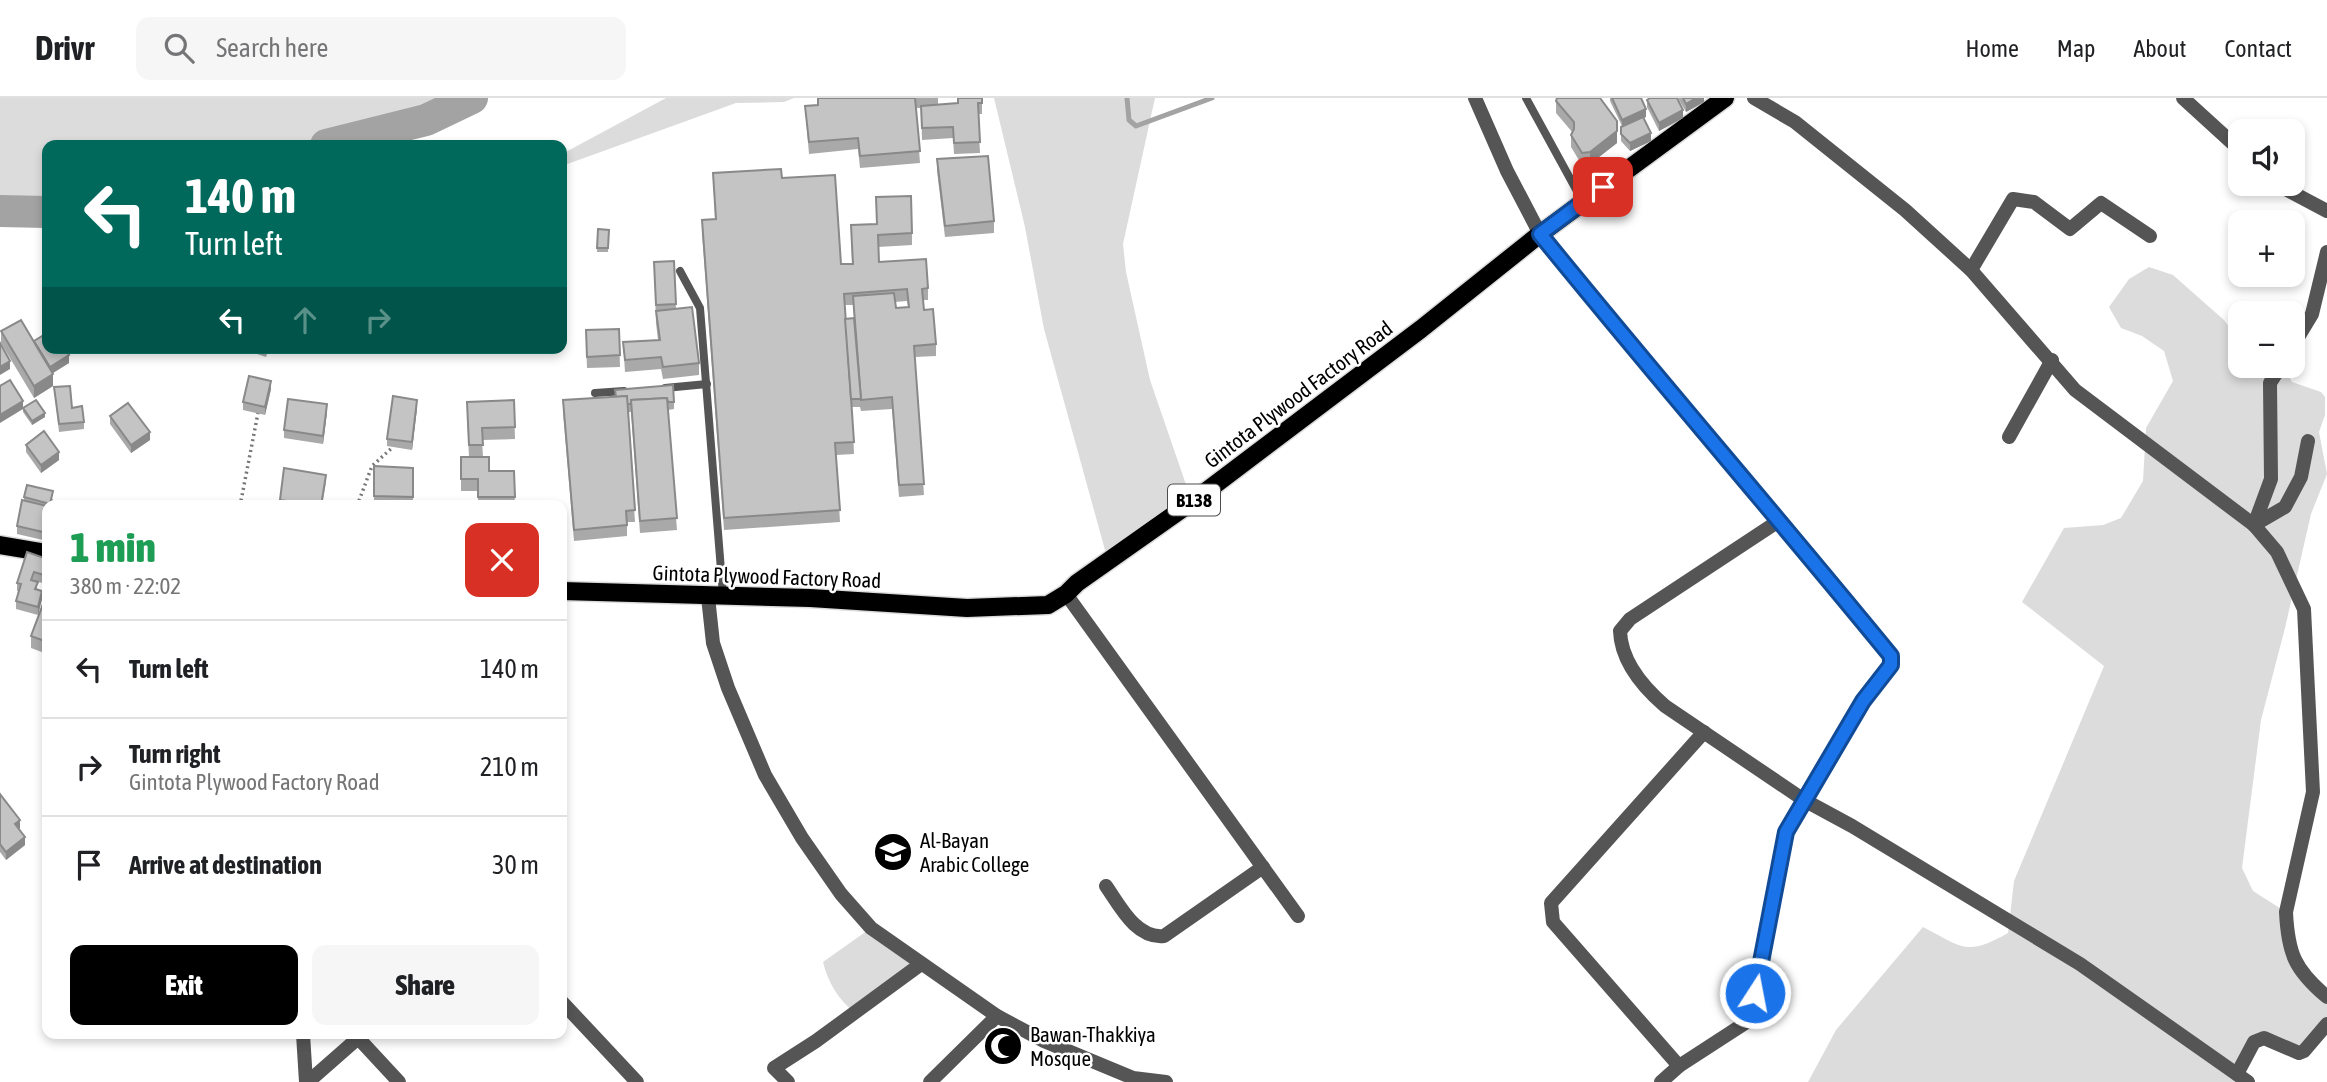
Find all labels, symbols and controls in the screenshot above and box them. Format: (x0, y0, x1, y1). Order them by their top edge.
search box (136, 17, 626, 80)
text: Drivr (35, 29, 94, 67)
icon: search (160, 29, 198, 67)
text: Search here (216, 33, 328, 63)
text: Home (1965, 35, 2019, 62)
text: Map (2057, 35, 2095, 62)
text: About (2133, 35, 2186, 62)
text: Contact (2224, 35, 2292, 62)
map controls (2228, 119, 2305, 378)
button: sound (2228, 119, 2305, 196)
pin (1573, 157, 1633, 217)
text: 140 m (185, 167, 296, 223)
icon: left (70, 168, 161, 259)
icon: arrive (1584, 168, 1622, 206)
button: + (2228, 210, 2305, 287)
text: Turn left (185, 225, 283, 262)
icon: left (213, 301, 251, 339)
icon: ahead (286, 301, 324, 339)
icon: right (359, 301, 397, 339)
button: − (2228, 301, 2305, 378)
street label: Gintota Plywood Factory Road (1199, 316, 1397, 472)
road number: B138 (1168, 484, 1220, 516)
text: 1 min (70, 523, 156, 571)
button: close (465, 523, 539, 597)
street label: Gintota Plywood Factory Road (652, 560, 882, 592)
text: 380 m · 22:02 (70, 573, 181, 599)
icon: left (70, 650, 108, 688)
text: Turn left (129, 654, 209, 684)
text: 140 m (480, 654, 539, 684)
text: Turn right (129, 739, 220, 769)
icon: right (70, 748, 108, 786)
text: 210 m (480, 752, 539, 782)
text: Gintota Plywood Factory Road (129, 769, 380, 795)
place label: Al-Bayan Arabic College (920, 828, 1029, 876)
school or university icon: Al-Bayan Arabic College (872, 831, 914, 873)
icon: arrive (70, 846, 108, 884)
text: Arrive at destination (129, 850, 322, 880)
text: 30 m (492, 850, 539, 880)
button: Exit (70, 945, 298, 1025)
button: Share (312, 945, 539, 1025)
position arrow (1718, 956, 1792, 1030)
place label: Bawan-Thakkiya Mosque (1030, 1022, 1156, 1070)
mosque icon: Bawan-Thakkiya Mosque (982, 1025, 1024, 1067)

